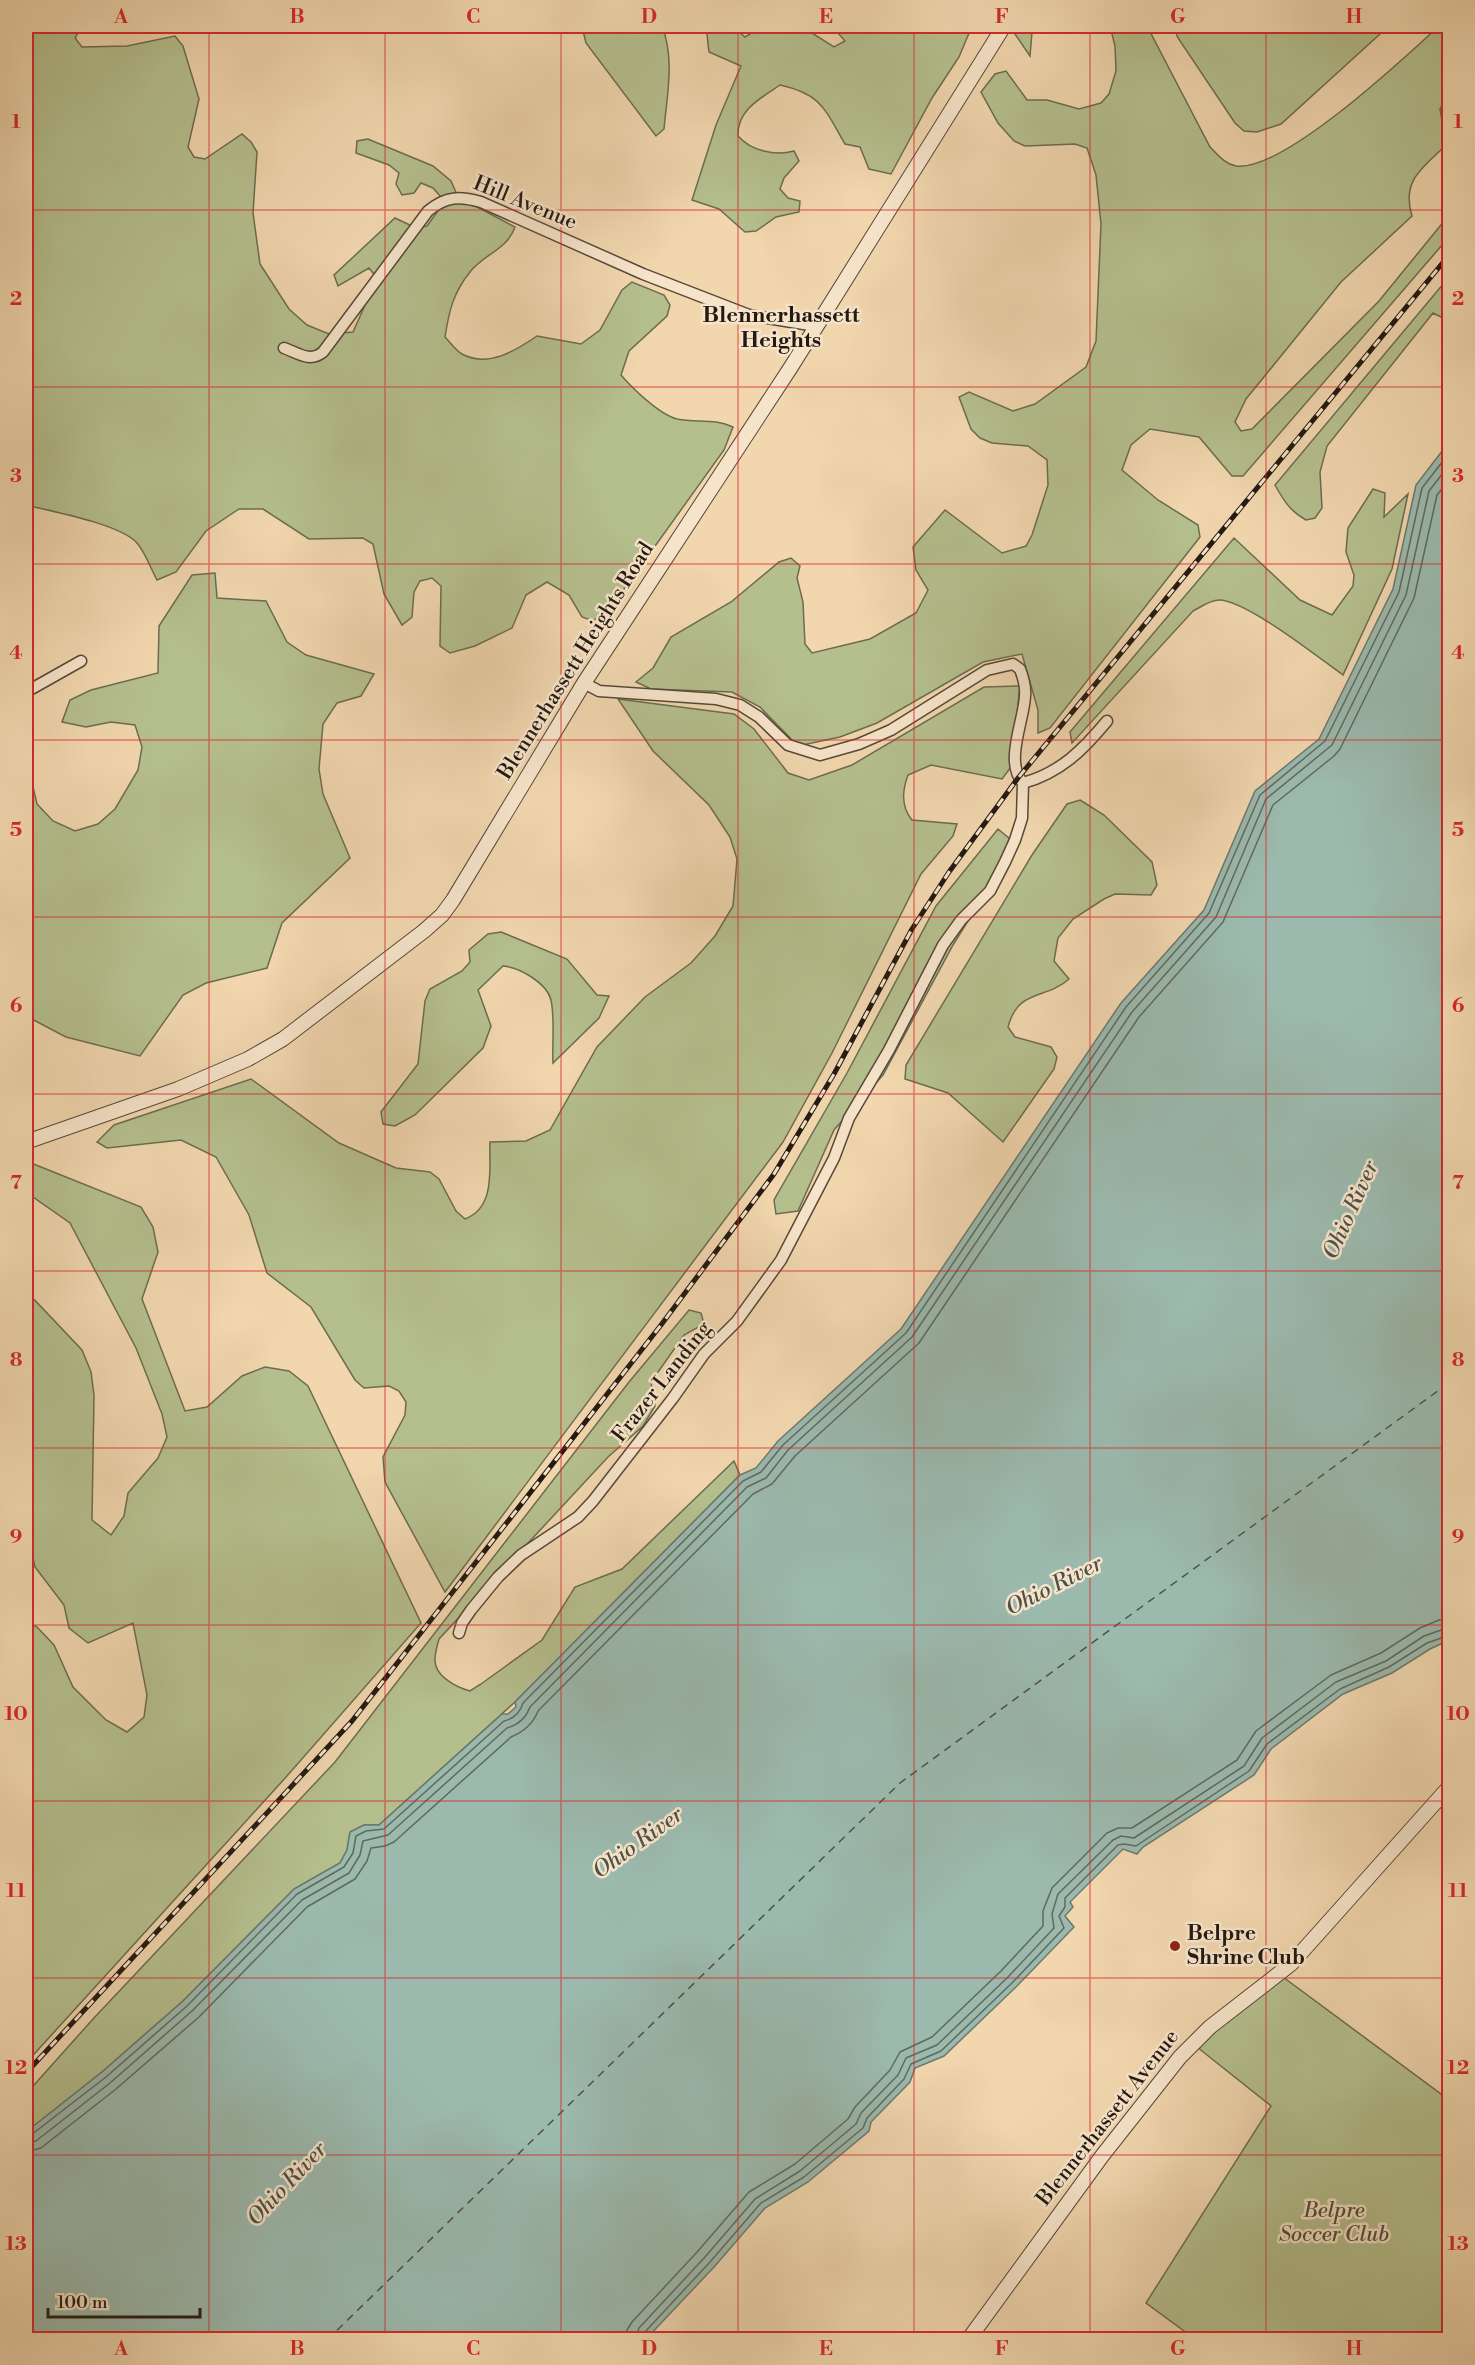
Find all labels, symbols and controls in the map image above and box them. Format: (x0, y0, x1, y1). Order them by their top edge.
text: A (113, 5, 129, 30)
text: B (289, 5, 305, 30)
text: C (466, 5, 480, 30)
text: D (641, 5, 657, 30)
text: E (819, 5, 833, 30)
text: F (995, 5, 1009, 30)
text: G (1170, 5, 1186, 30)
text: H (1346, 5, 1363, 30)
text: 1 (11, 110, 21, 135)
text: 1 (1453, 110, 1463, 135)
street label: Hill Avenue (469, 170, 581, 236)
text: 2 (10, 287, 22, 312)
text: 2 (1452, 287, 1464, 312)
district label: Blennerhassett Heights (703, 302, 860, 354)
text: 3 (10, 464, 22, 489)
text: 3 (1452, 464, 1464, 489)
street label: Blennerhassett Heights Road (492, 538, 660, 785)
text: 4 (9, 641, 23, 666)
text: 4 (1451, 641, 1465, 666)
text: 5 (10, 818, 22, 843)
text: 5 (1452, 818, 1464, 843)
text: 6 (10, 994, 23, 1019)
text: 6 (1452, 994, 1465, 1019)
water label: Ohio River (1317, 1156, 1385, 1263)
text: 7 (10, 1171, 22, 1196)
text: 7 (1452, 1171, 1464, 1196)
street label: Frazer Landing (607, 1316, 717, 1448)
text: 8 (10, 1348, 23, 1373)
text: 8 (1452, 1348, 1465, 1373)
text: 9 (10, 1525, 22, 1550)
text: 9 (1452, 1525, 1464, 1550)
water label: Ohio River (1001, 1550, 1107, 1622)
text: 10 (4, 1702, 28, 1727)
text: 10 (1446, 1702, 1470, 1727)
water label: Ohio River (588, 1801, 689, 1885)
text: 11 (6, 1879, 26, 1904)
text: 11 (1448, 1879, 1468, 1904)
place label: Belpre Shrine Club (1187, 1921, 1305, 1971)
marker: Belpre Shrine Club (1168, 1939, 1182, 1953)
street label: Blennerhassett Avenue (1030, 2025, 1185, 2212)
text: 12 (5, 2056, 27, 2081)
text: 12 (1447, 2056, 1469, 2081)
water label: Ohio River (241, 2136, 333, 2232)
park label: Belpre Soccer Club (1279, 2198, 1389, 2248)
text: 13 (5, 2232, 27, 2257)
text: 13 (1447, 2232, 1469, 2257)
scale bar (48, 2281, 200, 2319)
text: 100 m (57, 2291, 108, 2314)
text: A (113, 2337, 129, 2362)
text: B (289, 2337, 305, 2362)
text: C (466, 2337, 480, 2362)
text: D (641, 2337, 657, 2362)
text: E (819, 2337, 833, 2362)
text: F (995, 2337, 1009, 2362)
text: G (1170, 2337, 1186, 2362)
text: H (1346, 2337, 1363, 2362)

